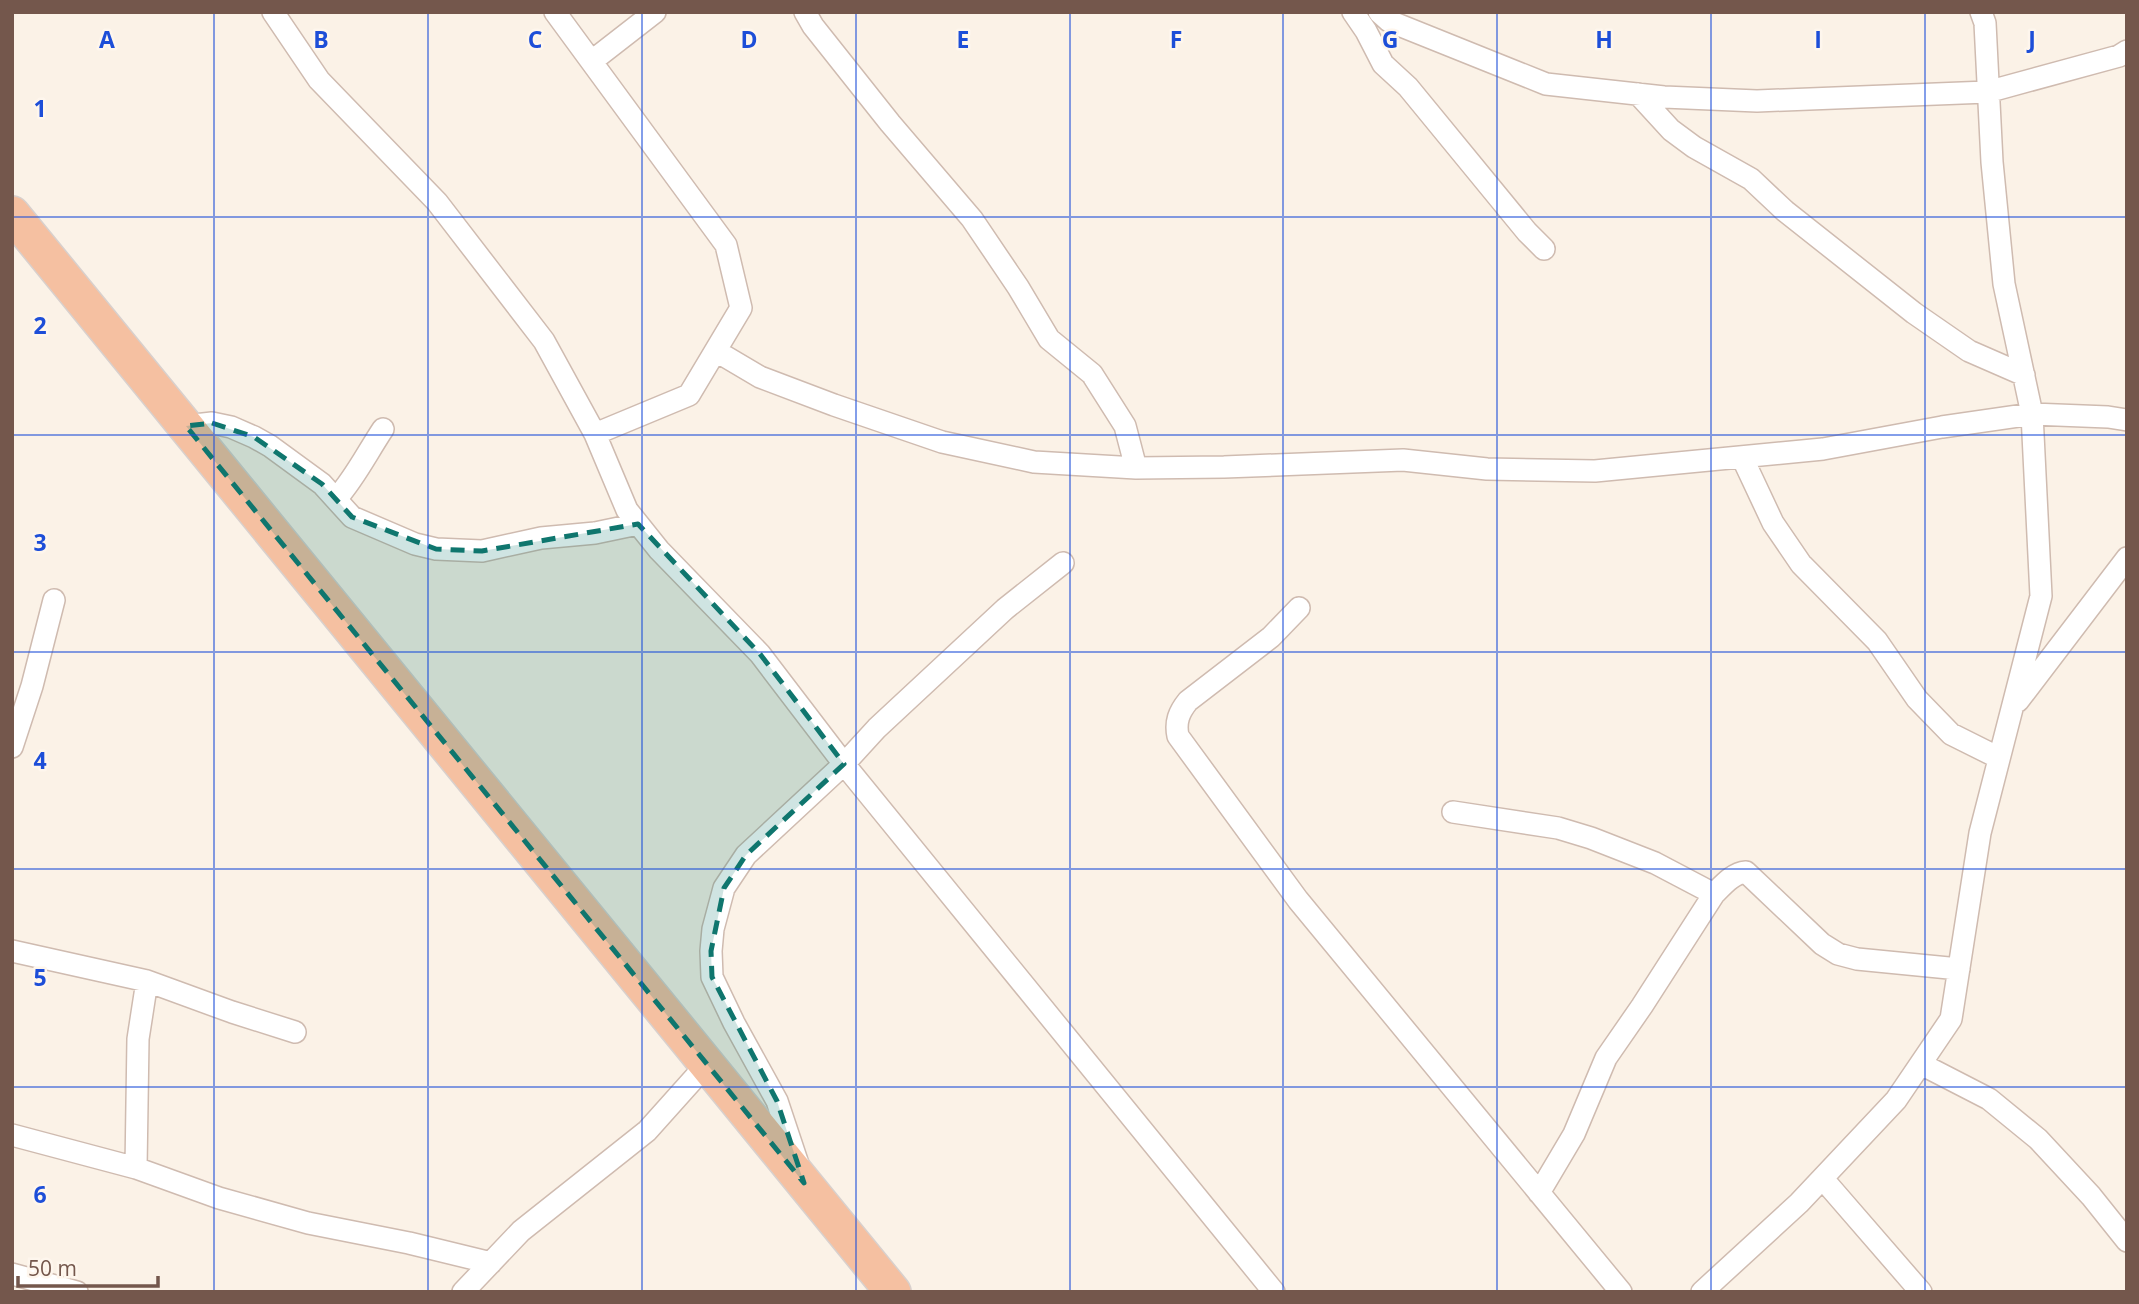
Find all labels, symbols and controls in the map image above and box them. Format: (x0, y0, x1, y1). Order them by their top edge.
text: A (99, 23, 115, 55)
text: B (313, 23, 329, 55)
text: C (528, 23, 542, 55)
text: D (740, 23, 758, 55)
text: E (957, 23, 969, 55)
text: F (1170, 23, 1182, 55)
text: G (1382, 23, 1398, 55)
text: H (1595, 23, 1613, 55)
text: I (1814, 23, 1822, 55)
text: J (2026, 23, 2036, 55)
text: 1 (33, 92, 47, 124)
text: 2 (33, 309, 47, 341)
text: 3 (33, 526, 47, 558)
text: 4 (33, 744, 47, 776)
text: 5 (33, 961, 47, 993)
text: 6 (33, 1178, 47, 1210)
scale bar (18, 1244, 158, 1288)
text: 50 m (28, 1254, 77, 1282)

